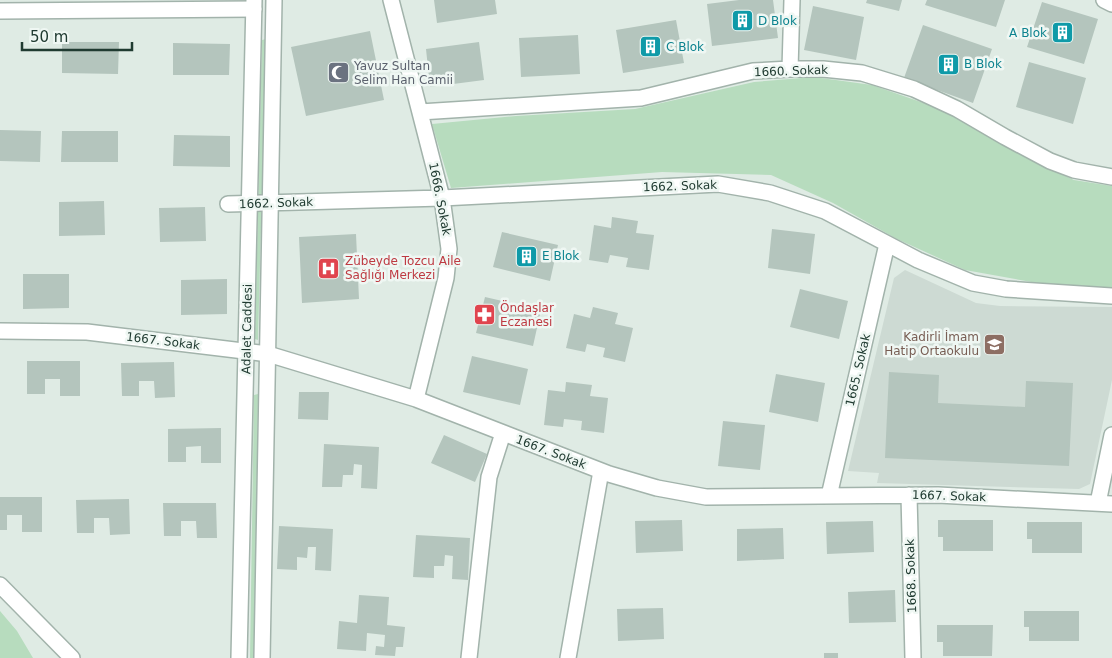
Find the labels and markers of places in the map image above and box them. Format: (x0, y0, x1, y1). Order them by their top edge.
building icon: D Blok (730, 9, 754, 33)
place label: D Blok (758, 14, 797, 28)
building icon: A Blok (1051, 21, 1075, 45)
place label: A Blok (1009, 26, 1047, 40)
building icon: C Blok (638, 35, 662, 59)
place label: C Blok (666, 40, 704, 54)
building icon: B Blok (936, 52, 960, 76)
place label: B Blok (964, 57, 1002, 71)
place label: Yavuz Sultan Selim Han Camii (353, 59, 453, 87)
mosque icon: Yavuz Sultan Selim Han Camii (326, 61, 350, 85)
building icon: E Blok (514, 244, 538, 268)
place label: E Blok (542, 249, 579, 263)
place label: Zübeyde Tozcu Aile Sağlığı Merkezi (345, 254, 461, 282)
hospital icon: Zübeyde Tozcu Aile Sağlığı Merkezi (317, 256, 341, 280)
place label: Öndaşlar Eczanesi (500, 299, 554, 329)
pharmacy icon: Öndaşlar Eczanesi (472, 303, 496, 327)
place label: Kadirli İmam Hatip Ortaokulu (884, 329, 979, 358)
school or university icon: Kadirli İmam Hatip Ortaokulu (983, 332, 1007, 356)

